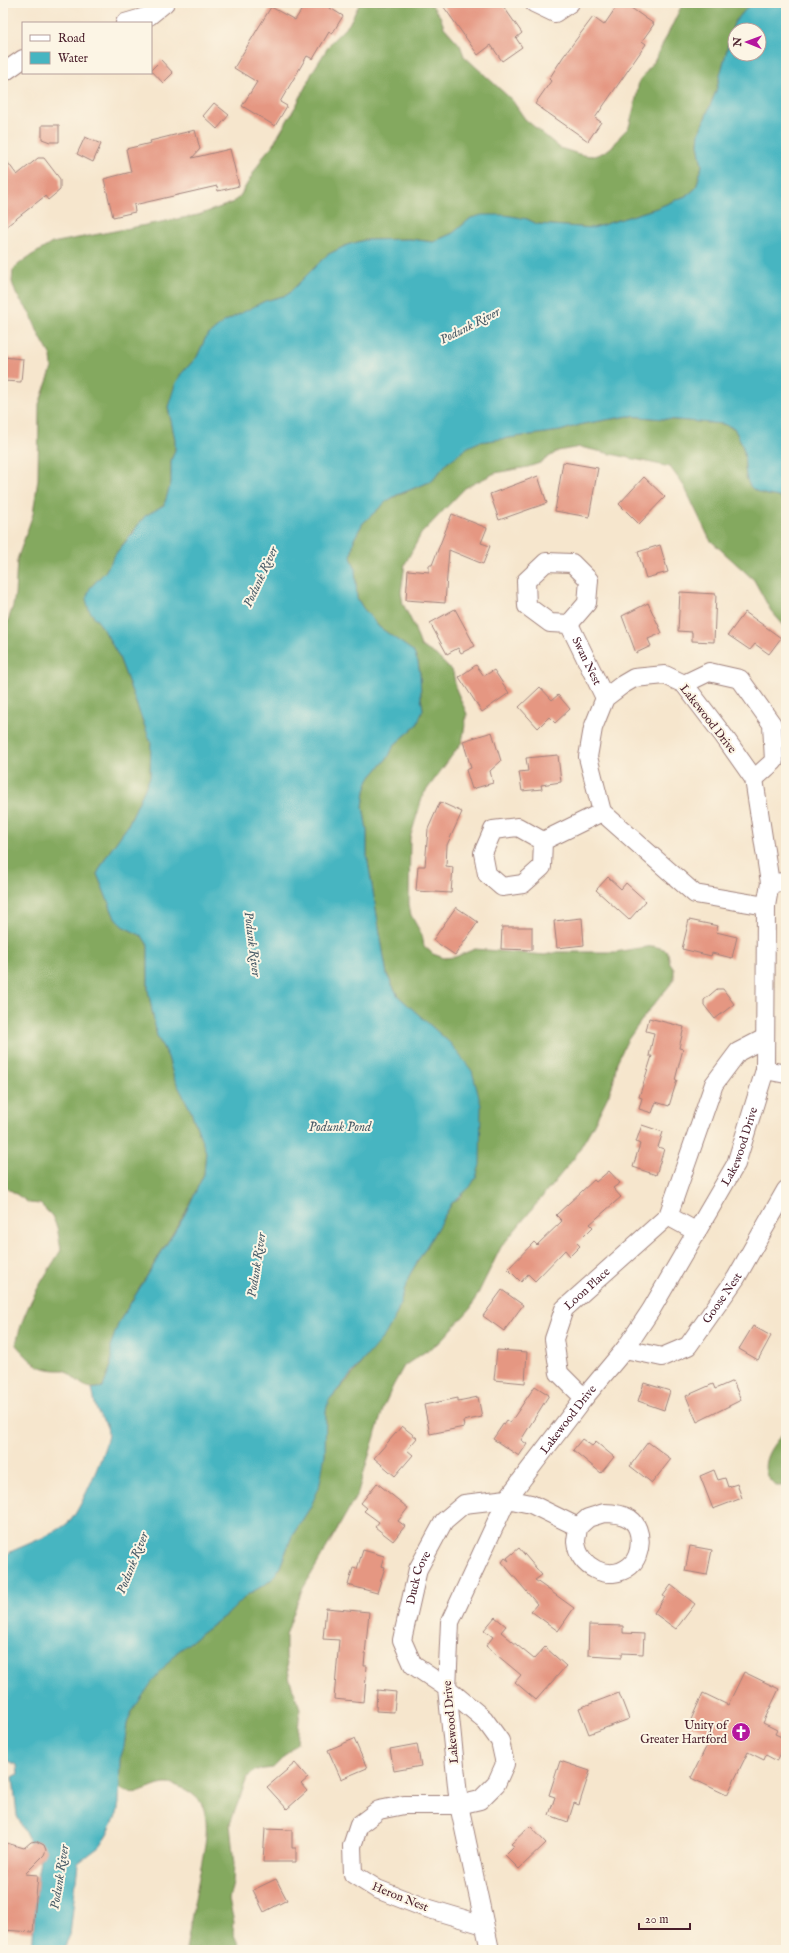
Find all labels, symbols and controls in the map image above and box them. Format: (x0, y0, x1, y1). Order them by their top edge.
legend (22, 22, 152, 74)
north arrow (727, 22, 767, 62)
text: Road (58, 31, 86, 46)
text: N (731, 36, 745, 48)
text: Water (58, 51, 89, 66)
water label: Podunk River (437, 303, 503, 348)
water label: Podunk River (240, 543, 283, 610)
street label: Swan Nest (569, 634, 605, 688)
street label: Lakewood Drive (676, 682, 740, 757)
water label: Podunk River (240, 911, 264, 978)
street label: Lakewood Drive (717, 1105, 761, 1188)
water label: Podunk Pond (309, 1119, 372, 1136)
water label: Podunk River (243, 1231, 271, 1299)
street label: Loon Place (561, 1264, 613, 1313)
street label: Goose Nest (699, 1270, 745, 1326)
street label: Lakewood Drive (537, 1381, 600, 1457)
water label: Podunk River (113, 1529, 153, 1596)
street label: Duck Cove (403, 1548, 434, 1606)
street label: Lakewood Drive (440, 1679, 462, 1764)
place label: Unity of Greater Hartford (640, 1718, 730, 1747)
church icon: Unity of Greater Hartford (730, 1721, 752, 1743)
water label: Podunk River (46, 1843, 74, 1911)
street label: Heron Nest (370, 1879, 430, 1915)
scale bar (639, 1905, 690, 1931)
text: 20 m (645, 1912, 668, 1927)

